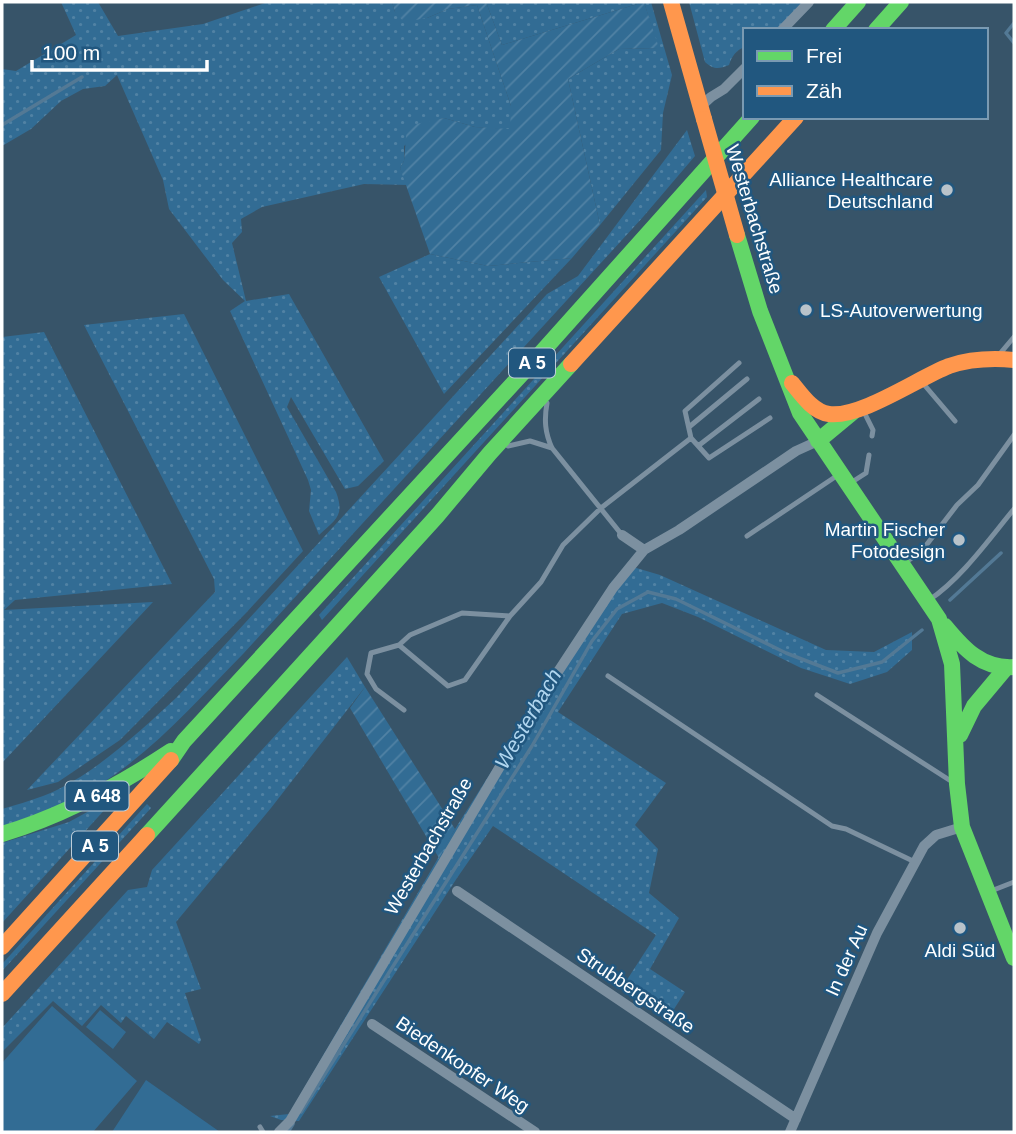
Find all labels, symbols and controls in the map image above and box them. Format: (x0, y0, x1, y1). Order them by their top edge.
scale bar (32, 28, 206, 72)
legend (743, 28, 988, 119)
text: 100 m (42, 41, 100, 64)
text: Frei (806, 44, 842, 67)
text: Zäh (806, 79, 842, 102)
street label: Westerbachstraße (722, 142, 787, 296)
place label: Alliance Healthcare Deutschland (769, 169, 933, 212)
marker: Alliance Healthcare Deutschland (939, 182, 955, 198)
place label: LS-Autoverwertung (820, 300, 983, 321)
marker: LS-Autoverwertung (798, 302, 814, 318)
road number: A 5 (509, 348, 555, 377)
place label: Martin Fischer Fotodesign (825, 519, 946, 562)
marker: Martin Fischer Fotodesign (951, 532, 967, 548)
water label: Westerbach (490, 665, 565, 773)
street label: Westerbachstraße (381, 774, 476, 919)
road number: A 648 (66, 782, 128, 810)
road number: A 5 (72, 832, 118, 860)
marker: Aldi Süd (952, 920, 968, 936)
street label: In der Au (821, 921, 872, 999)
place label: Aldi Süd (925, 940, 995, 961)
street label: Strubbergstraße (573, 943, 699, 1038)
street label: Biedenkopfer Weg (392, 1012, 533, 1117)

